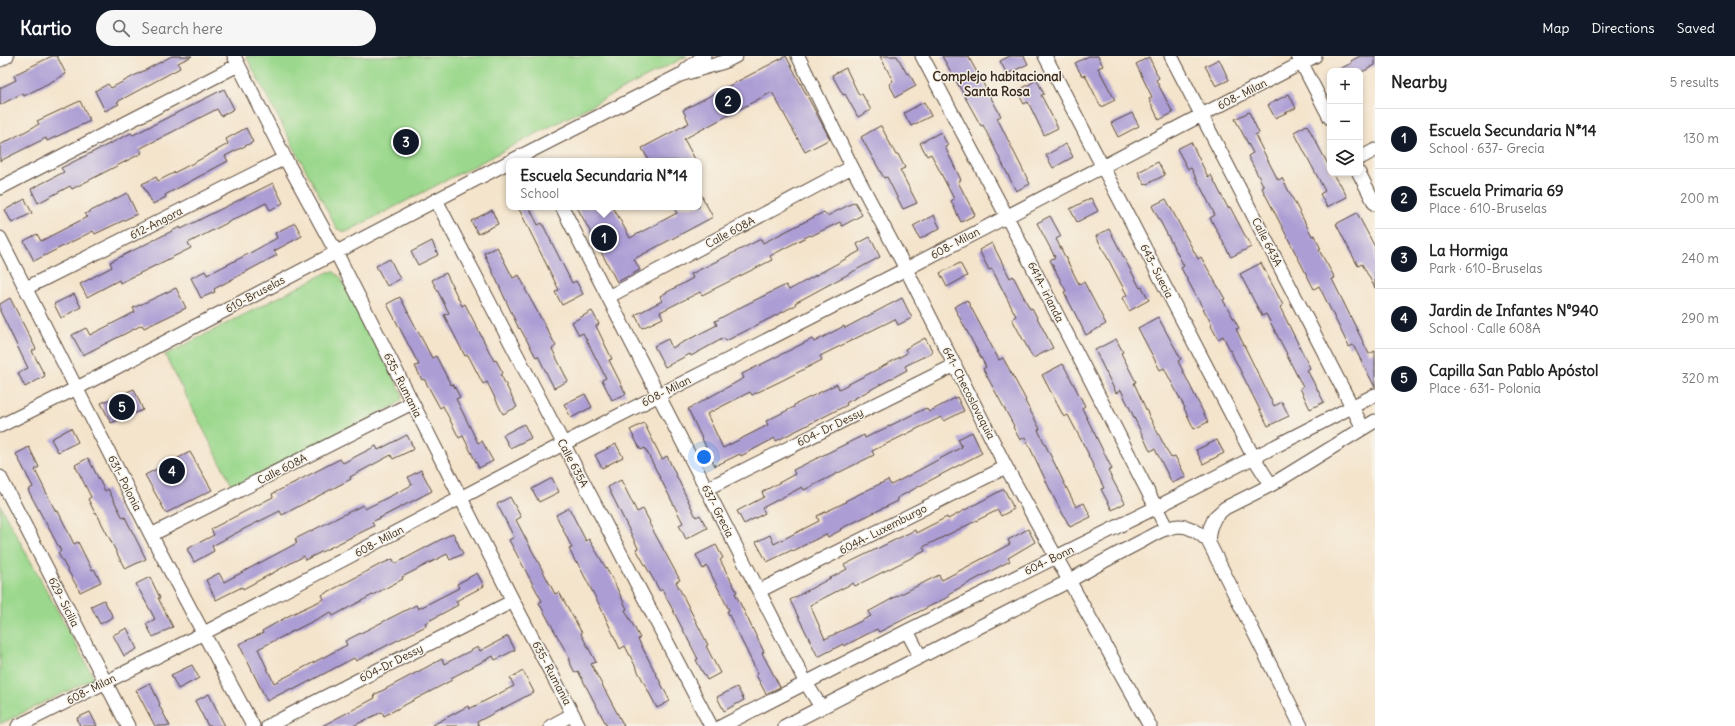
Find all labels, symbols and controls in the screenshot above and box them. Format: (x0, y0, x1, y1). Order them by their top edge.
search box (96, 10, 376, 46)
text: Kartio (20, 16, 72, 40)
icon: search (110, 17, 132, 39)
text: Search here (142, 19, 223, 38)
text: Map (1542, 19, 1569, 37)
text: Directions (1591, 19, 1655, 37)
text: Saved (1677, 19, 1715, 37)
district label: Complejo habitacional Santa Rosa (932, 68, 1062, 100)
map controls (1327, 68, 1363, 176)
button: + (1327, 68, 1363, 104)
text: Nearby (1391, 71, 1447, 93)
text: 5 results (1670, 74, 1719, 91)
street label: 608- Milan (1215, 76, 1269, 112)
pin: 2 (715, 86, 741, 116)
button: − (1327, 104, 1363, 140)
text: Escuela Secundaria N*14 (1429, 121, 1596, 140)
pin: 3 (393, 127, 419, 157)
text: 1 (1401, 130, 1407, 147)
text: 130 m (1683, 130, 1719, 147)
button: layers (1327, 140, 1363, 176)
text: School · 637- Grecia (1429, 140, 1545, 157)
popup (506, 158, 702, 210)
text: Escuela Secundaria N*14 (520, 166, 688, 185)
text: Escuela Primaria 69 (1429, 181, 1564, 200)
text: School (520, 185, 559, 202)
text: 2 (1400, 190, 1408, 207)
text: 200 m (1680, 190, 1719, 207)
text: Place · 610-Bruselas (1429, 200, 1547, 217)
street label: 612-Angora (127, 204, 185, 242)
street label: Calle 608A (703, 213, 757, 251)
street label: Calle 643A (1249, 215, 1285, 269)
pin: 1 (591, 223, 617, 253)
street label: 608- Milan (928, 224, 982, 262)
text: La Hormiga (1429, 241, 1508, 260)
street label: 643- Suecia (1137, 242, 1177, 300)
text: 3 (1400, 250, 1408, 267)
text: 240 m (1682, 250, 1719, 267)
street label: 641A- irlanda (1025, 259, 1067, 325)
text: Park · 610-Bruselas (1429, 260, 1542, 277)
street label: 610-Bruselas (223, 272, 287, 316)
text: Jardin de Infantes N°940 (1429, 301, 1599, 320)
text: 4 (1400, 310, 1408, 327)
text: 290 m (1681, 310, 1719, 327)
text: School · Calle 608A (1429, 320, 1541, 337)
street label: 641- Checoslovaquia (940, 344, 998, 442)
street label: 635- Rumania (381, 350, 425, 420)
text: Capilla San Pablo Apóstol (1429, 361, 1598, 380)
text: 5 (1400, 370, 1408, 387)
text: 320 m (1681, 370, 1719, 387)
street label: 608- Milan (639, 373, 693, 409)
text: Place · 631- Polonia (1429, 380, 1541, 397)
pin: 5 (109, 392, 135, 422)
street label: 604- Dr Dessy (794, 405, 866, 449)
street label: Calle 635A (554, 436, 592, 490)
your location (694, 447, 714, 467)
street label: Calle 608A (255, 451, 309, 487)
street label: 631- Polonia (105, 453, 145, 513)
pin: 4 (159, 456, 185, 486)
street label: 637- Grecia (699, 482, 737, 540)
street label: 604A- Luxemburgo (837, 501, 929, 557)
street label: 608- Milan (352, 522, 406, 560)
street label: 604- Bonn (1022, 542, 1076, 578)
street label: 629- Sicilia (46, 575, 82, 629)
street label: 635- Rumania (529, 639, 575, 707)
street label: 604-Dr Dessy (357, 641, 425, 685)
street label: 608- Milan (64, 671, 118, 707)

